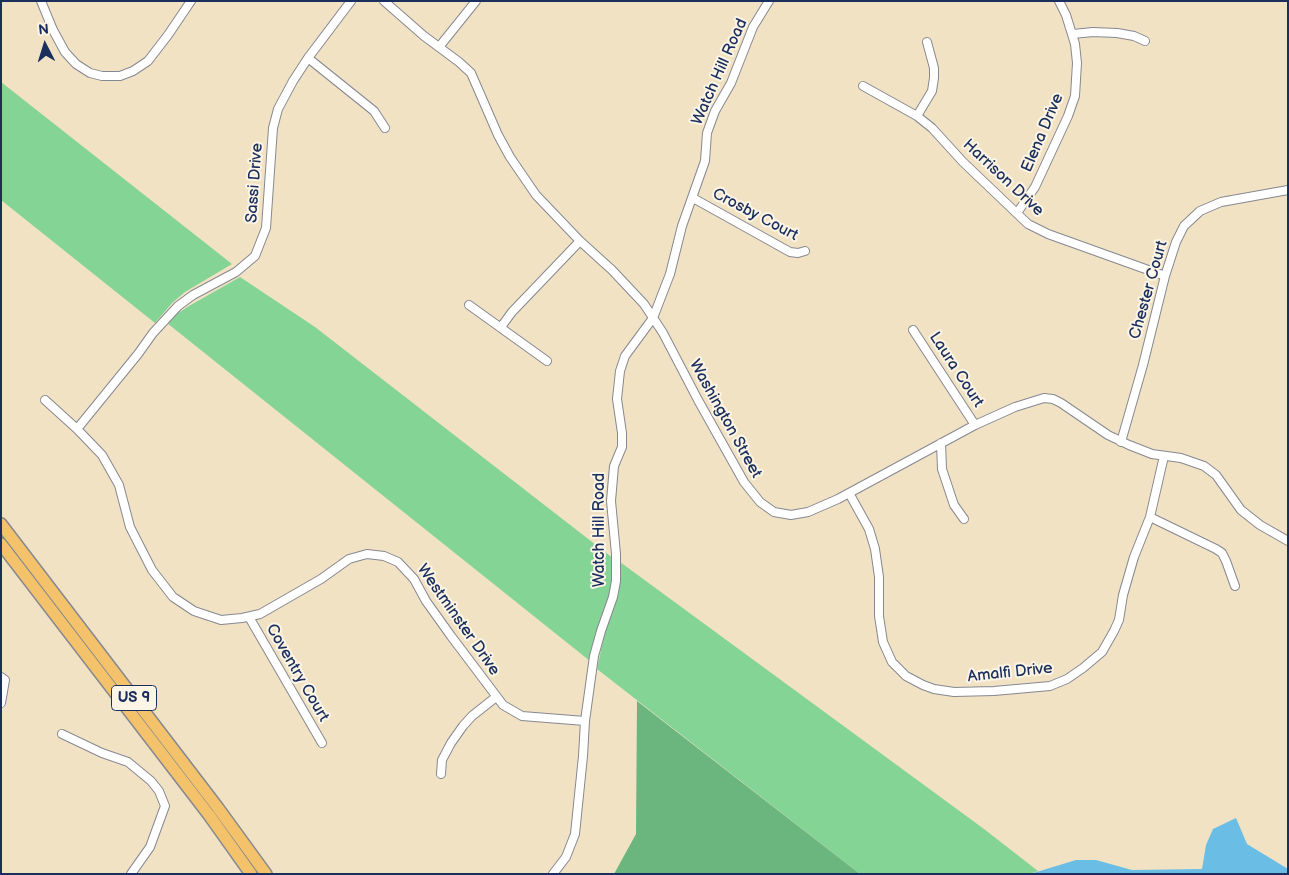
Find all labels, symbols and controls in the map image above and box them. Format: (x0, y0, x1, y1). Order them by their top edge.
street label: Watch Hill Road (688, 16, 752, 128)
north arrow (20, 20, 70, 70)
text: N (38, 21, 50, 38)
street label: Elena Drive (1018, 91, 1068, 175)
street label: Harrison Drive (958, 136, 1048, 220)
street label: Sassi Drive (243, 142, 267, 224)
street label: Crosby Court (709, 184, 801, 246)
street label: Chester Court (1126, 238, 1172, 342)
street label: Laura Court (925, 329, 987, 411)
street label: Washington Street (685, 356, 765, 482)
street label: Watch Hill Road (590, 473, 610, 587)
street label: Westminster Drive (412, 561, 504, 679)
street label: Coventry Court (261, 621, 333, 725)
street label: Amalfi Drive (967, 659, 1053, 687)
road number: US 9 (112, 686, 156, 710)

